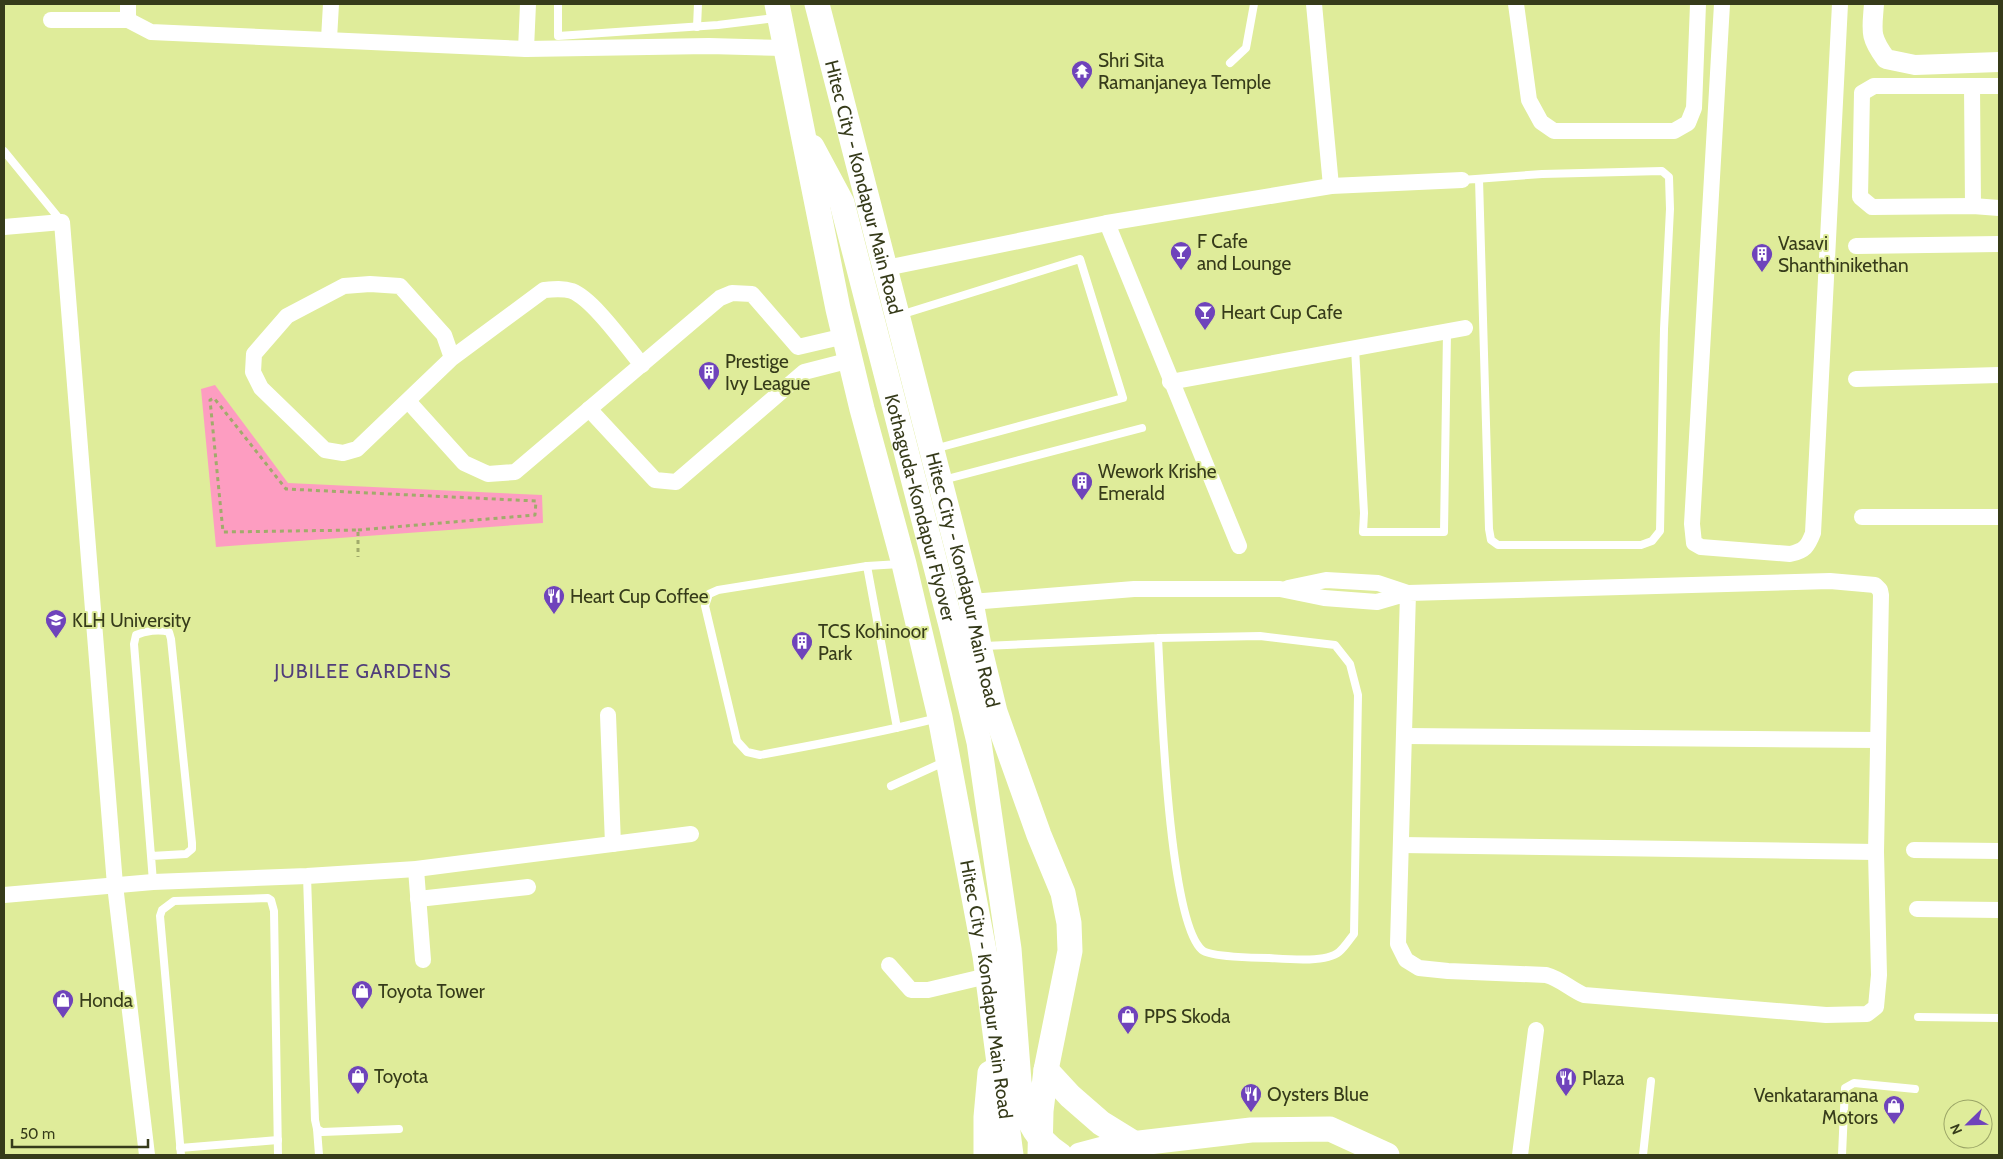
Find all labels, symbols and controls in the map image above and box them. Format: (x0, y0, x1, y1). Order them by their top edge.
place label: Shri Sita Ramanjaneya Temple (1098, 49, 1271, 94)
street label: Hitec City - Kondapur Main Road (820, 58, 908, 317)
temple icon: Shri Sita Ramanjaneya Temple (1070, 59, 1094, 90)
place label: F Cafe and Lounge (1197, 230, 1291, 275)
place label: Vasavi Shanthinikethan (1778, 232, 1909, 277)
bar icon: F Cafe and Lounge (1169, 240, 1193, 271)
building icon: Vasavi Shanthinikethan (1750, 242, 1774, 273)
bar icon: Heart Cup Cafe (1193, 300, 1217, 331)
place label: Heart Cup Cafe (1221, 301, 1343, 324)
place label: Prestige Ivy League (725, 350, 810, 395)
building icon: Prestige Ivy League (697, 360, 721, 391)
street label: Kothaguda-Kondapur Flyover (880, 391, 961, 624)
street label: Hitec City - Kondapur Main Road (921, 450, 1005, 710)
place label: Wework Krishe Emerald (1098, 460, 1217, 505)
building icon: Wework Krishe Emerald (1070, 470, 1094, 501)
restaurant icon: Heart Cup Coffee (542, 584, 566, 615)
place label: Heart Cup Coffee (570, 585, 709, 608)
school or university icon: KLH University (44, 608, 68, 639)
place label: KLH University (72, 609, 191, 632)
place label: TCS Kohinoor Park (818, 620, 927, 665)
building icon: TCS Kohinoor Park (790, 630, 814, 661)
district label: JUBILEE GARDENS (273, 659, 452, 683)
street label: Hitec City - Kondapur Main Road (956, 858, 1018, 1120)
shop icon: Toyota Tower (350, 979, 374, 1010)
place label: Toyota Tower (378, 980, 485, 1003)
shop icon: Honda (51, 988, 75, 1019)
place label: Honda (79, 989, 133, 1012)
shop icon: PPS Skoda (1116, 1004, 1140, 1035)
place label: PPS Skoda (1144, 1005, 1230, 1028)
shop icon: Toyota (346, 1064, 370, 1095)
place label: Toyota (374, 1065, 428, 1088)
restaurant icon: Plaza (1554, 1066, 1578, 1097)
place label: Plaza (1582, 1067, 1624, 1090)
restaurant icon: Oysters Blue (1239, 1082, 1263, 1113)
place label: Oysters Blue (1267, 1083, 1369, 1106)
place label: Venkataramana Motors (1754, 1084, 1878, 1129)
shop icon: Venkataramana Motors (1882, 1094, 1906, 1125)
north arrow (1943, 1099, 1993, 1149)
scale bar (12, 1116, 149, 1148)
text: N (1946, 1121, 1966, 1137)
text: 50 m (20, 1125, 55, 1143)

